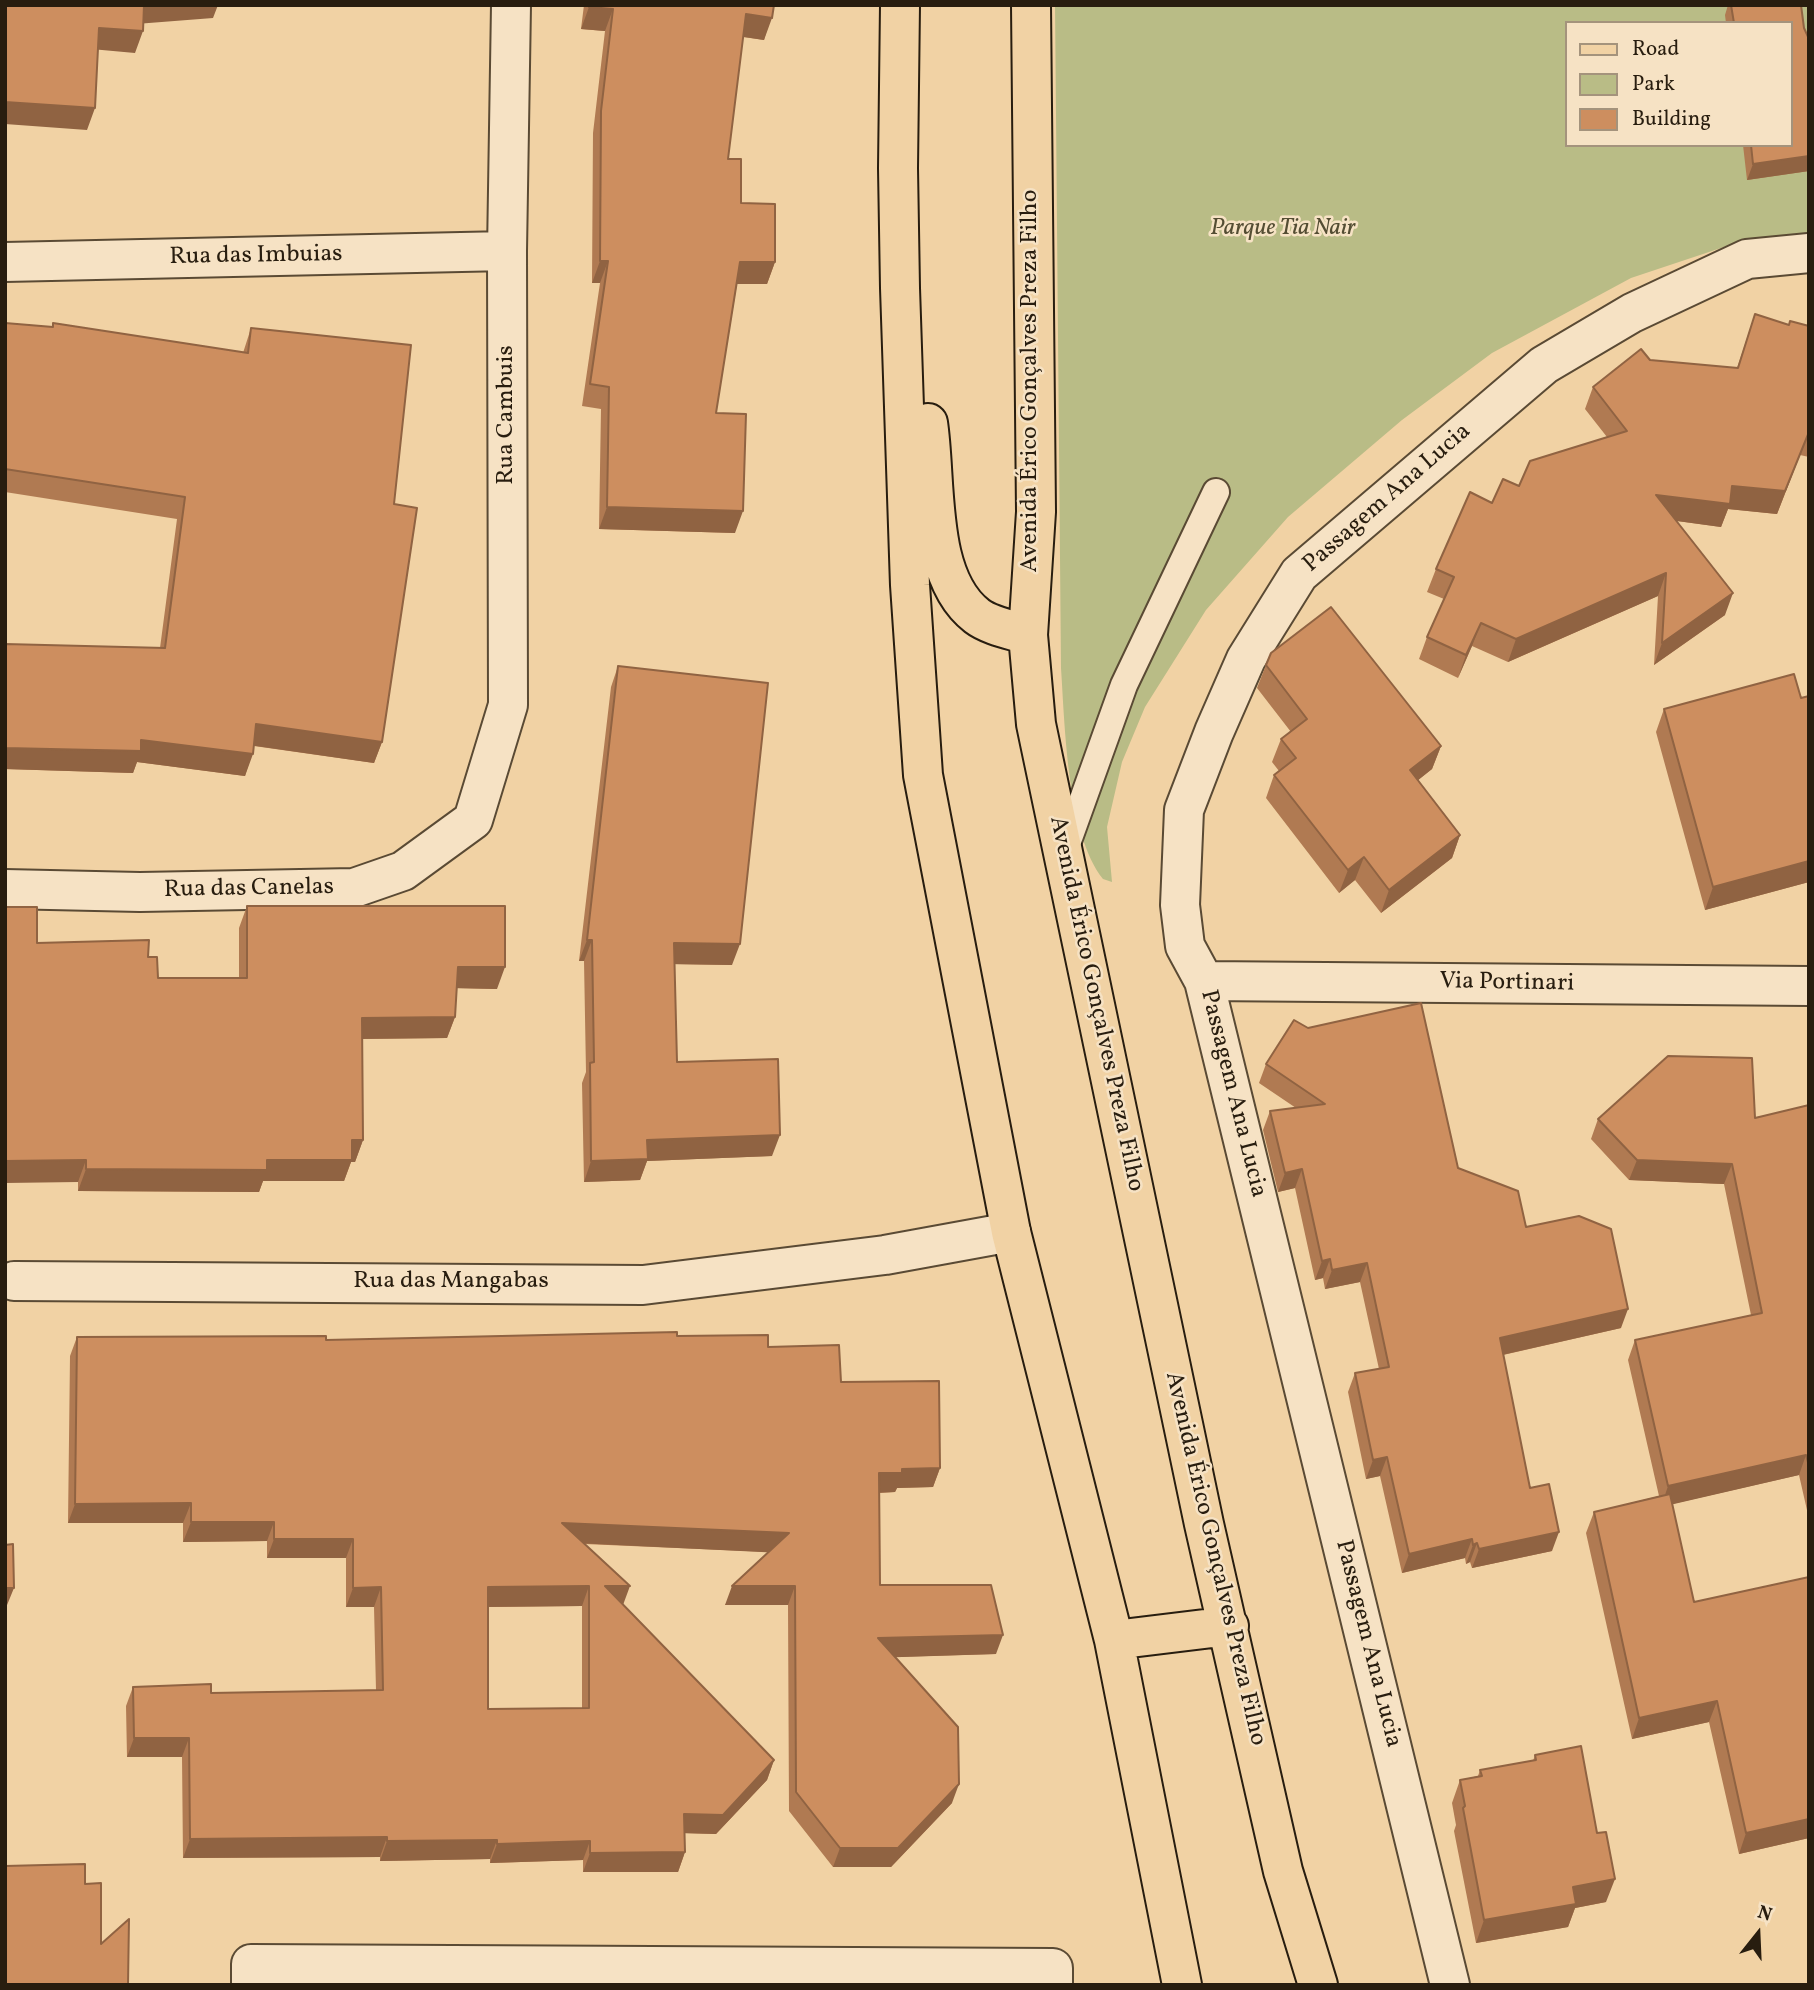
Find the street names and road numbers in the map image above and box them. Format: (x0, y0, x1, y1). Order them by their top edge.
street label: Avenida Érico Gonçalves Preza Filho (1018, 190, 1046, 572)
street label: Rua das Imbuias (169, 241, 343, 273)
street label: Rua Cambuis (494, 345, 522, 485)
street label: Passagem Ana Lucia (1298, 418, 1478, 580)
street label: Avenida Érico Gonçalves Preza Filho (1041, 814, 1149, 1194)
street label: Rua das Canelas (164, 874, 334, 906)
street label: Via Portinari (1439, 968, 1575, 1000)
street label: Passagem Ana Lucia (1192, 987, 1272, 1201)
street label: Rua das Mangabas (353, 1269, 549, 1297)
street label: Avenida Érico Gonçalves Preza Filho (1157, 1369, 1271, 1749)
street label: Passagem Ana Lucia (1327, 1537, 1407, 1751)

